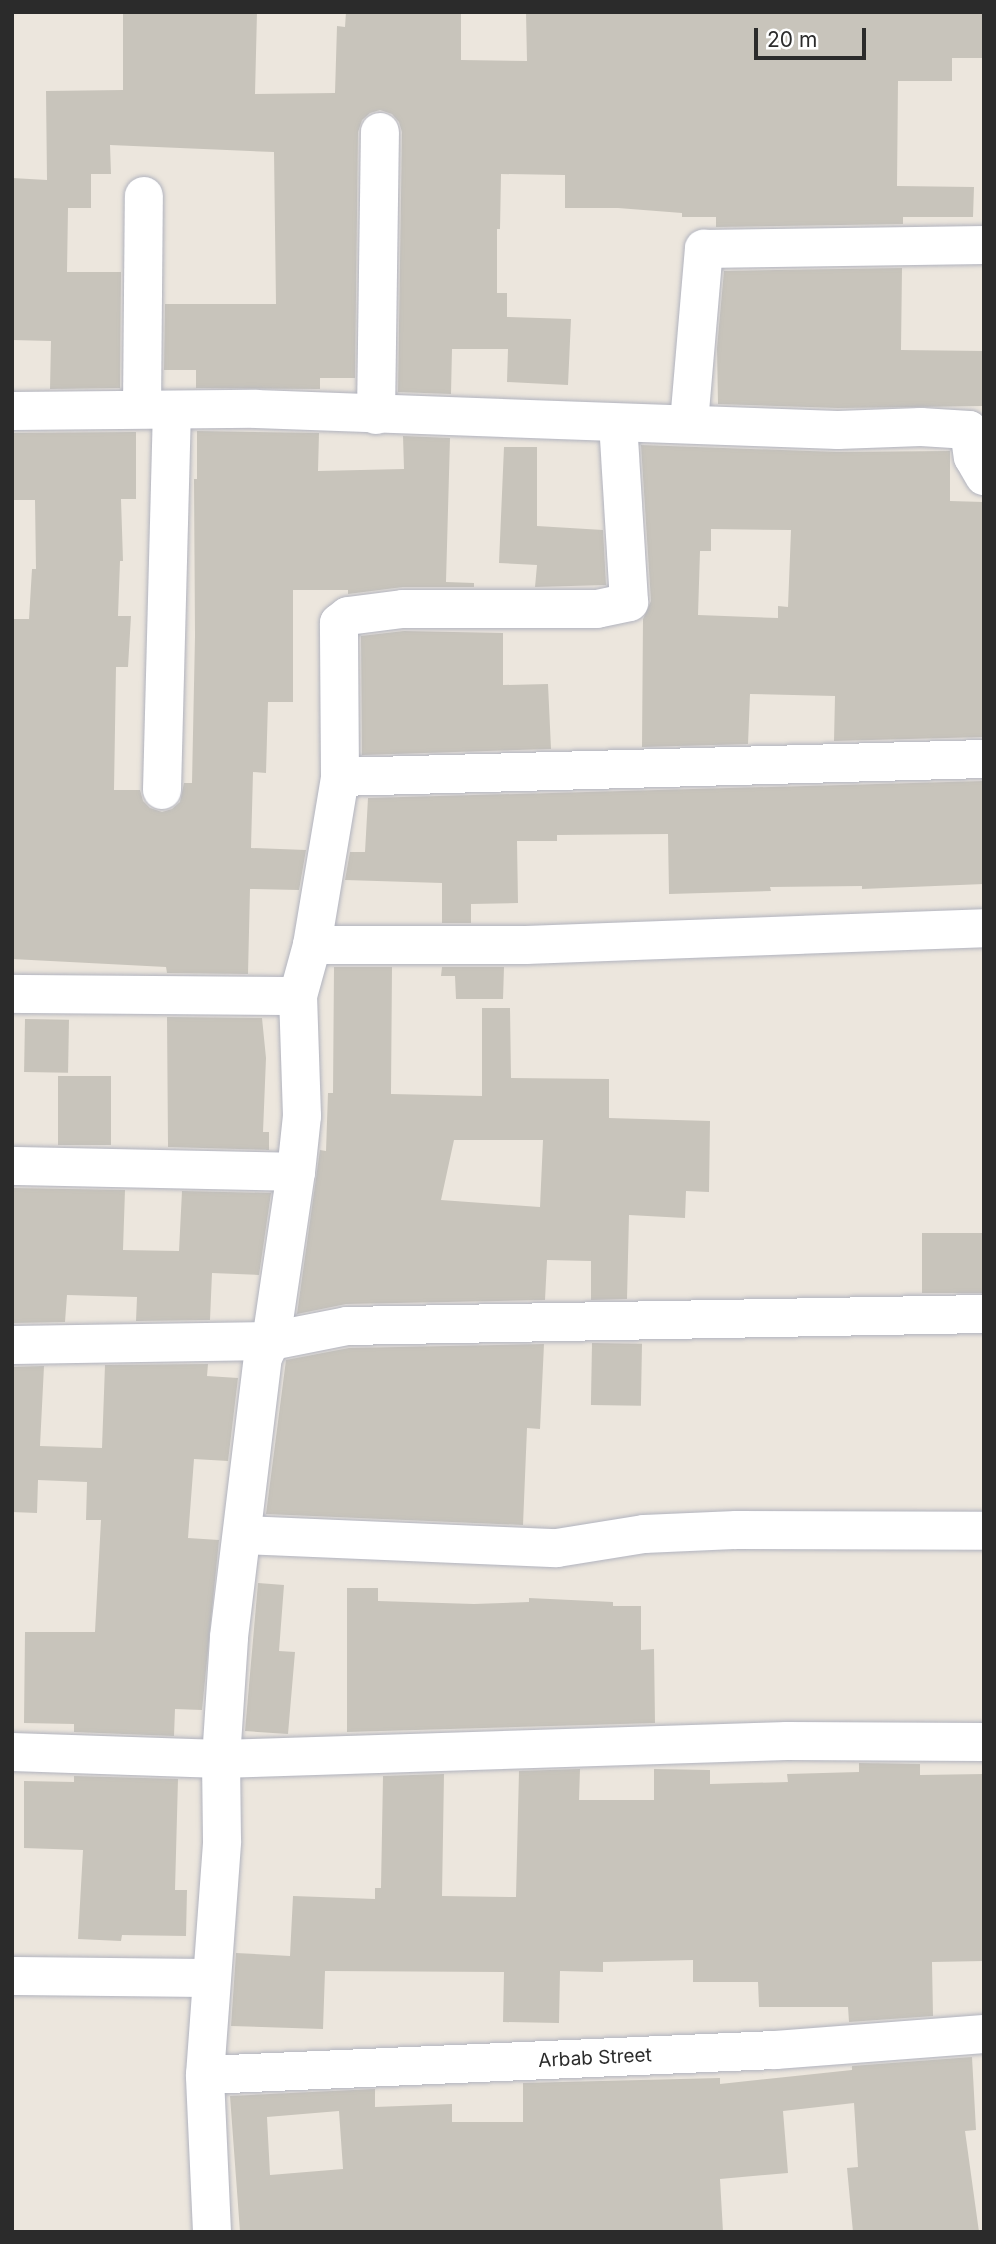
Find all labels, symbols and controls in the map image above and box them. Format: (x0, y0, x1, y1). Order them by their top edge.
scale bar (758, 14, 870, 58)
text: 20 m (767, 27, 817, 52)
street label: Arbab Street (538, 2044, 652, 2072)

